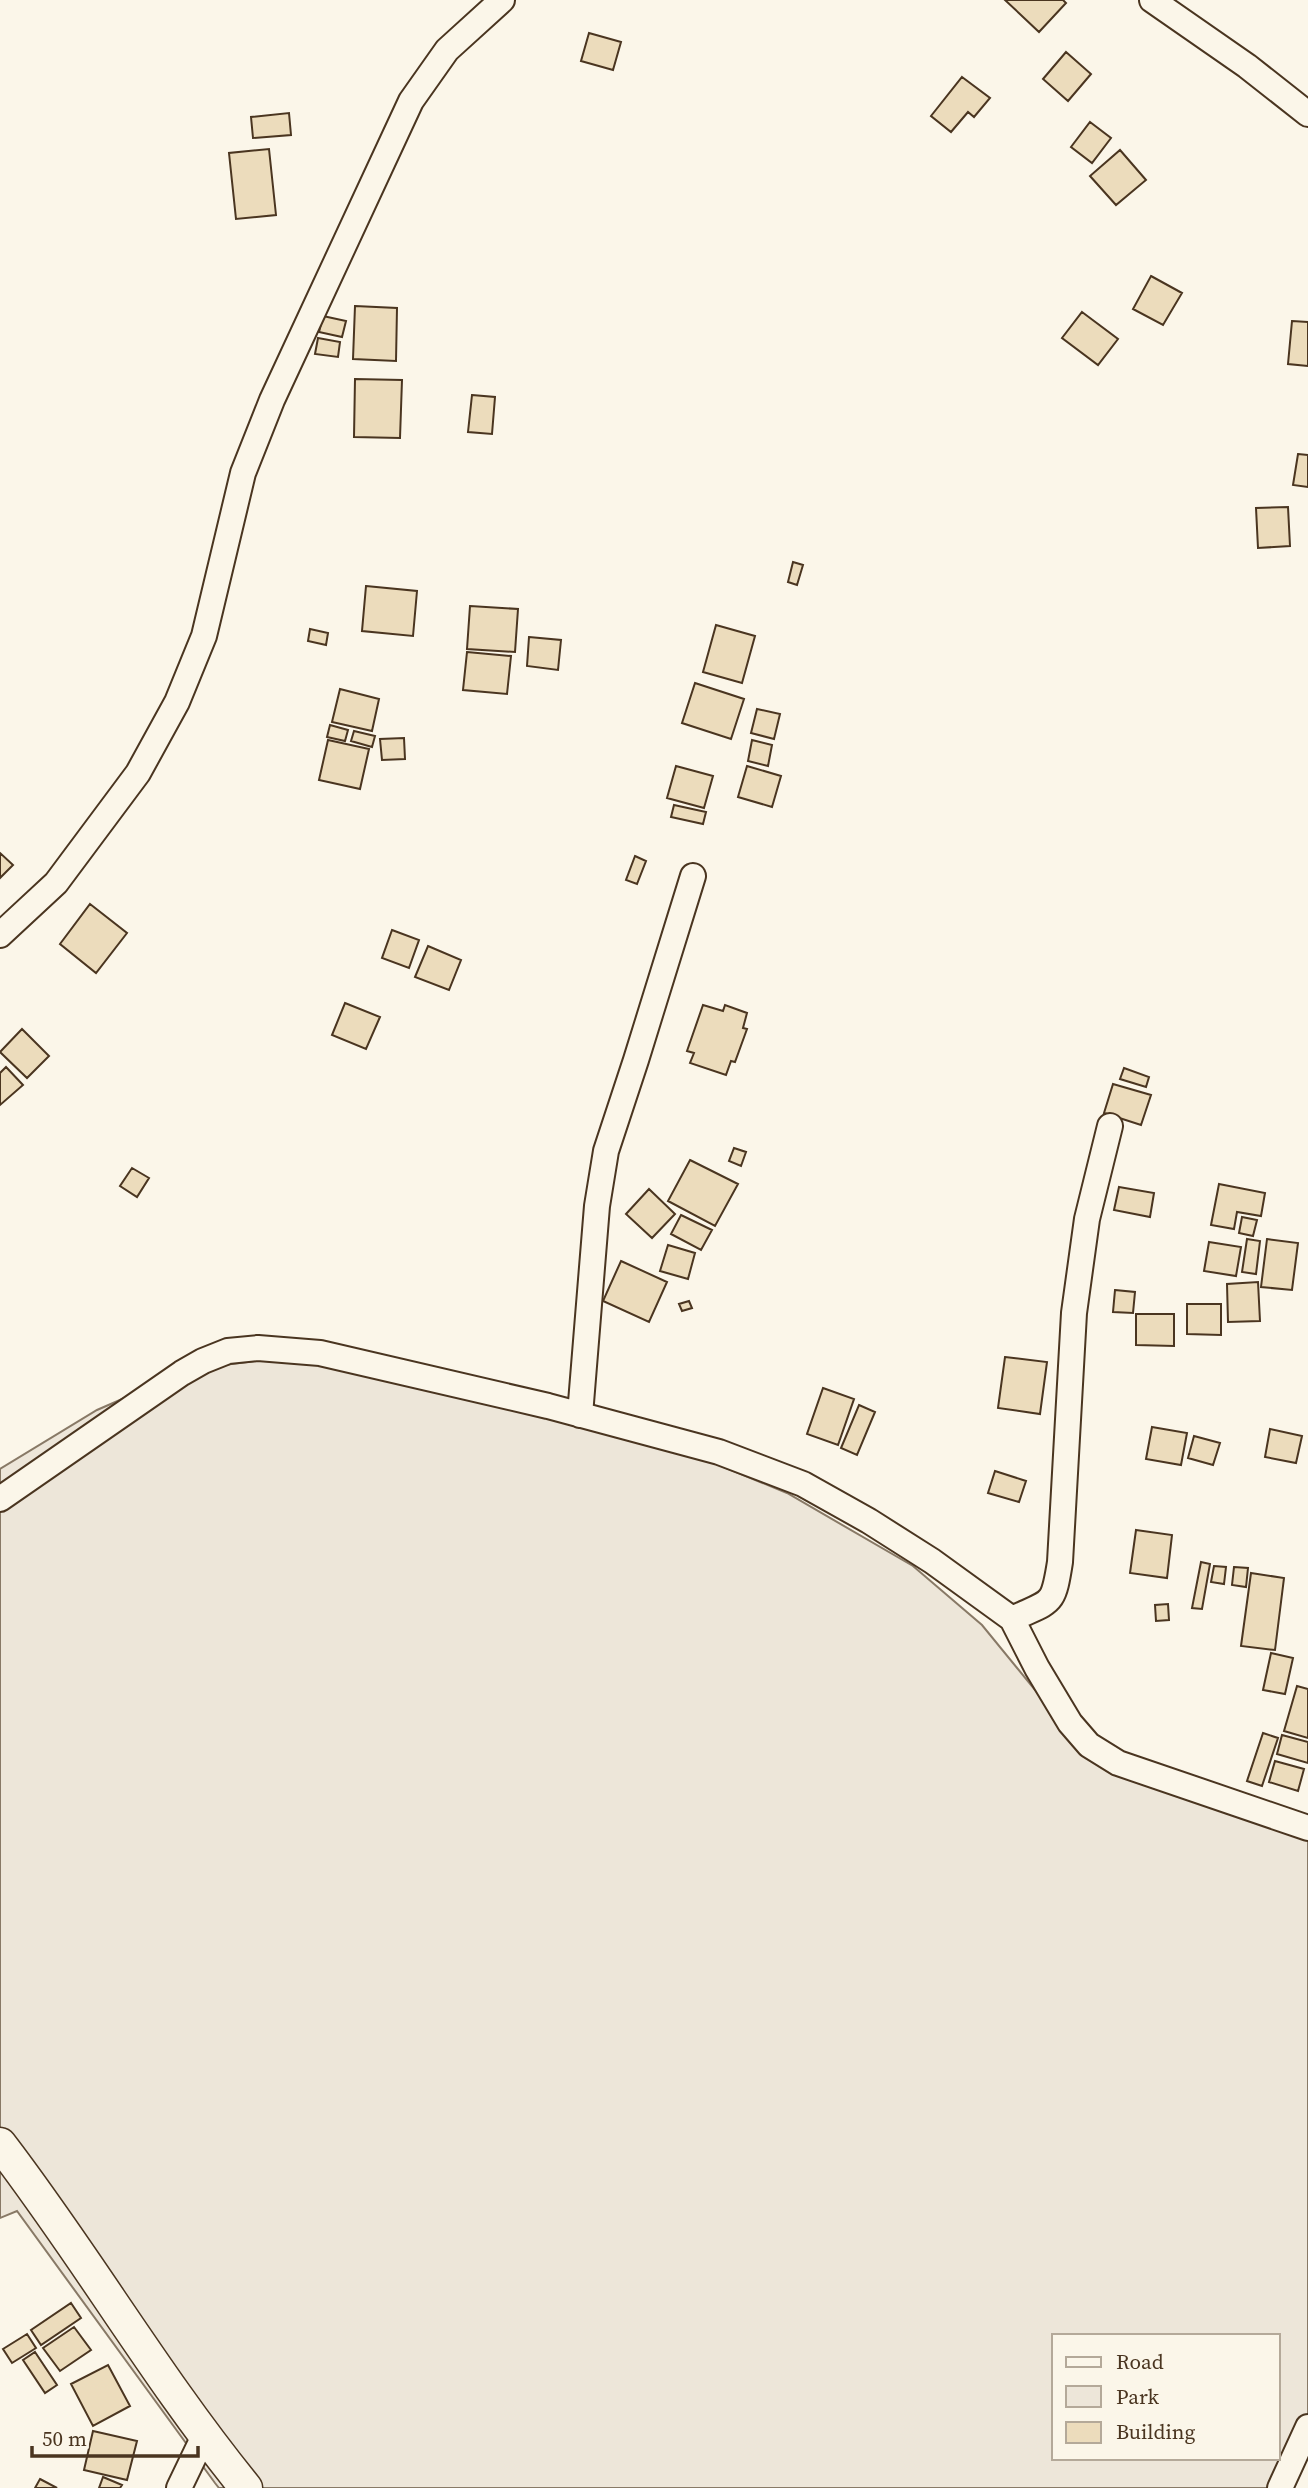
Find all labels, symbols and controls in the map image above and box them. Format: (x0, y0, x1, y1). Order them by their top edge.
legend (1052, 2334, 1280, 2460)
text: Road (1116, 2347, 1164, 2376)
text: Park (1116, 2382, 1160, 2411)
scale bar (32, 2414, 198, 2458)
text: Building (1116, 2417, 1195, 2446)
text: 50 m (42, 2424, 87, 2453)

